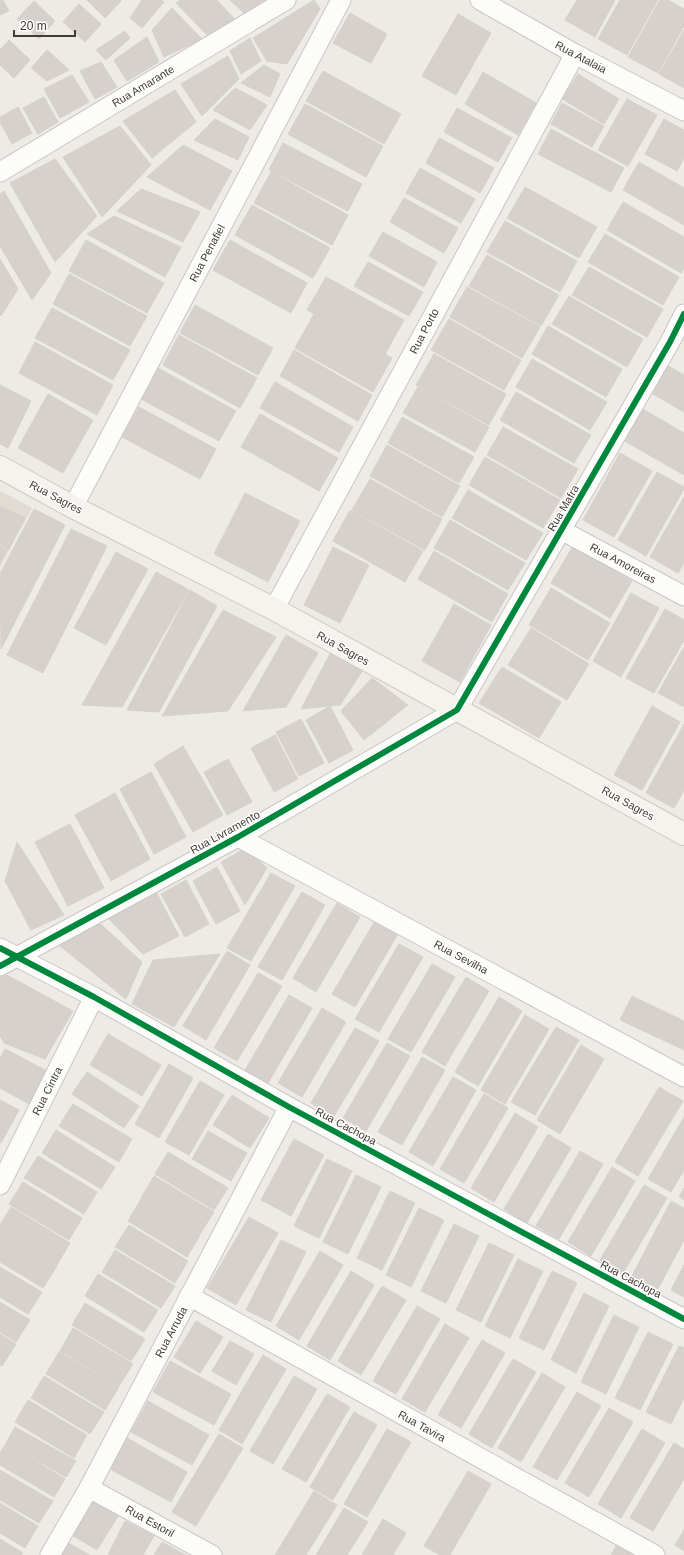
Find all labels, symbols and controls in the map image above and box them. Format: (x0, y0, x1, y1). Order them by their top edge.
scale bar (14, 12, 75, 38)
text: 20 m (20, 19, 47, 33)
street label: Rua Atalaia (553, 38, 609, 76)
street label: Rua Amarante (110, 63, 176, 109)
street label: Rua Penafiel (187, 222, 227, 284)
street label: Rua Porto (407, 306, 441, 356)
street label: Rua Sagres (28, 478, 85, 516)
street label: Rua Mafra (545, 482, 581, 533)
street label: Rua Amoreiras (588, 541, 658, 586)
street label: Rua Sagres (315, 629, 372, 668)
street label: Rua Sagres (600, 784, 657, 823)
street label: Rua Livramento (188, 808, 262, 856)
street label: Rua Sevilha (432, 938, 491, 977)
street label: Rua Cintra (30, 1064, 65, 1117)
street label: Rua Cachopa (313, 1105, 379, 1147)
street label: Rua Cachopa (598, 1258, 664, 1300)
street label: Rua Arruda (153, 1304, 190, 1359)
street label: Rua Tavira (396, 1408, 449, 1444)
street label: Rua Estoril (124, 1503, 176, 1539)

